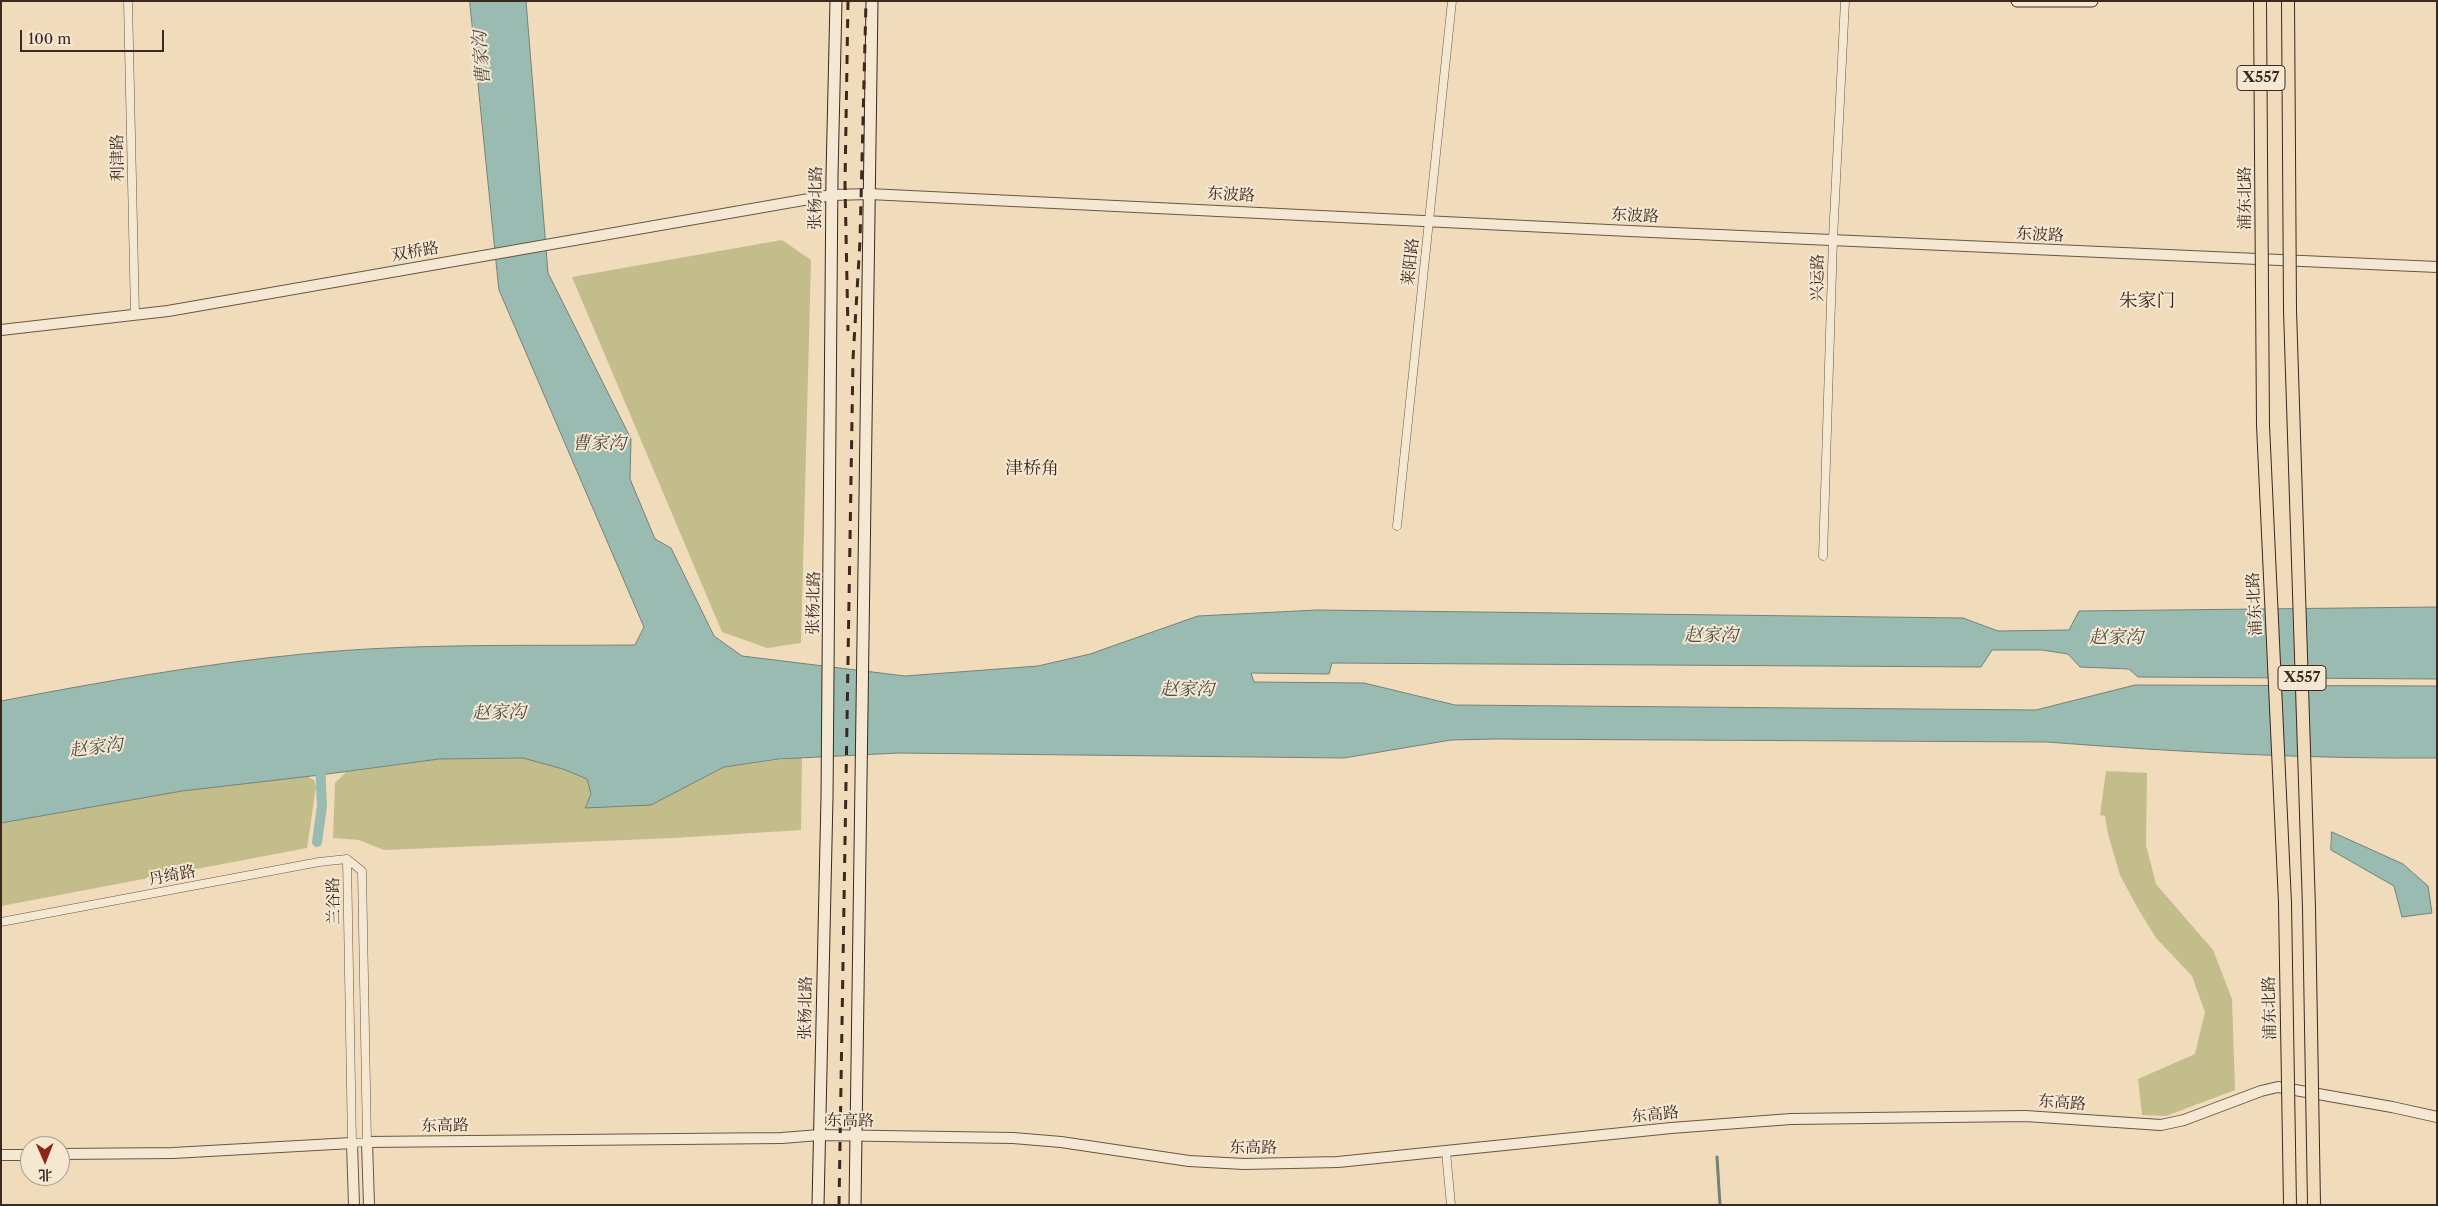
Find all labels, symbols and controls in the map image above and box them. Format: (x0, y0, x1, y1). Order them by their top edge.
scale bar (22, 20, 166, 52)
text: 100 m (28, 29, 71, 48)
water label: 曹家沟 (469, 30, 495, 86)
road number: X557 (2237, 66, 2285, 90)
street label: 利津路 (108, 134, 128, 182)
street label: 张杨北路 (806, 166, 826, 230)
street label: 浦东北路 (2235, 166, 2255, 230)
street label: 东波路 (1207, 184, 1255, 206)
street label: 东波路 (1611, 205, 1659, 227)
street label: 东波路 (2016, 224, 2064, 246)
street label: 莱阳路 (1399, 237, 1423, 287)
street label: 双桥路 (390, 238, 440, 266)
street label: 兴运路 (1808, 254, 1828, 302)
district label: 朱家门 (2119, 291, 2175, 313)
water label: 曹家沟 (572, 433, 626, 455)
district label: 津桥角 (1005, 458, 1059, 480)
street label: 张杨北路 (804, 571, 824, 635)
street label: 浦东北路 (2244, 572, 2266, 636)
water label: 赵家沟 (1684, 625, 1738, 647)
water label: 赵家沟 (2089, 627, 2143, 649)
road number: X557 (2278, 666, 2326, 690)
water label: 赵家沟 (1160, 679, 1214, 701)
water label: 赵家沟 (472, 702, 526, 724)
water label: 赵家沟 (68, 734, 124, 762)
street label: 丹绮路 (147, 862, 197, 890)
street label: 兰谷路 (324, 877, 344, 925)
street label: 张杨北路 (796, 976, 816, 1040)
street label: 浦东北路 (2260, 976, 2280, 1040)
street label: 东高路 (2037, 1092, 2087, 1114)
street label: 东高路 (1630, 1103, 1680, 1127)
street label: 东高路 (826, 1111, 874, 1131)
street label: 东高路 (421, 1116, 469, 1136)
north arrow (20, 1136, 70, 1186)
street label: 东高路 (1229, 1138, 1277, 1158)
text: 北 (38, 1166, 52, 1184)

